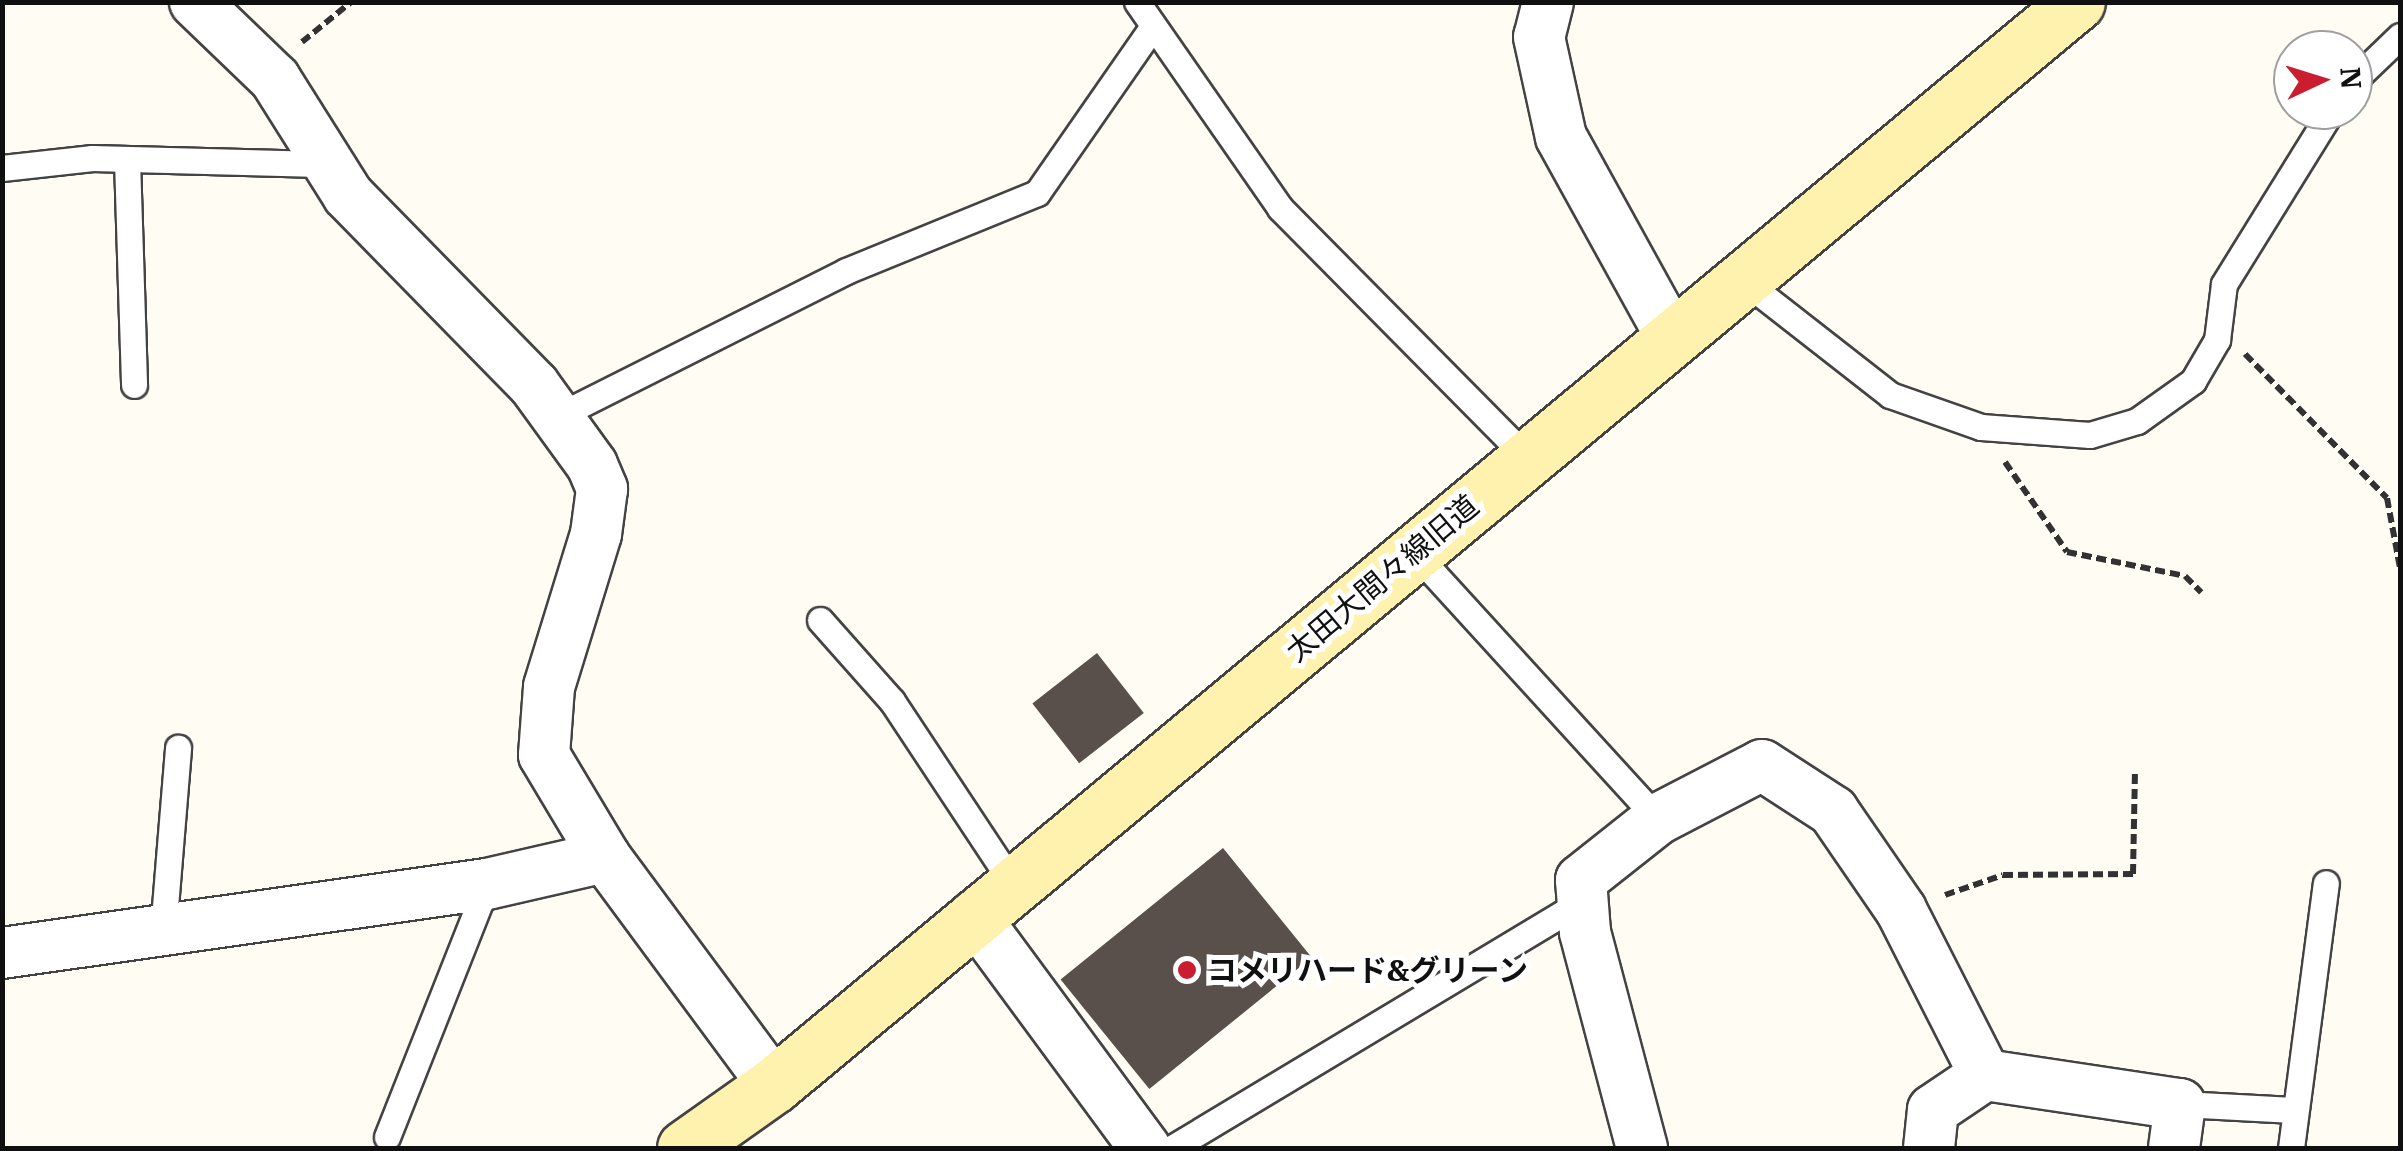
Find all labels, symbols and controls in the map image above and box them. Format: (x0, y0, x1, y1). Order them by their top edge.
north arrow (2273, 30, 2373, 130)
text: N (2332, 66, 2371, 90)
street label: 太田大間々線旧道 (1279, 487, 1485, 669)
place label: コメリハード&グリーン (1207, 952, 1529, 988)
marker: コメリハード&グリーン (1176, 959, 1198, 981)

